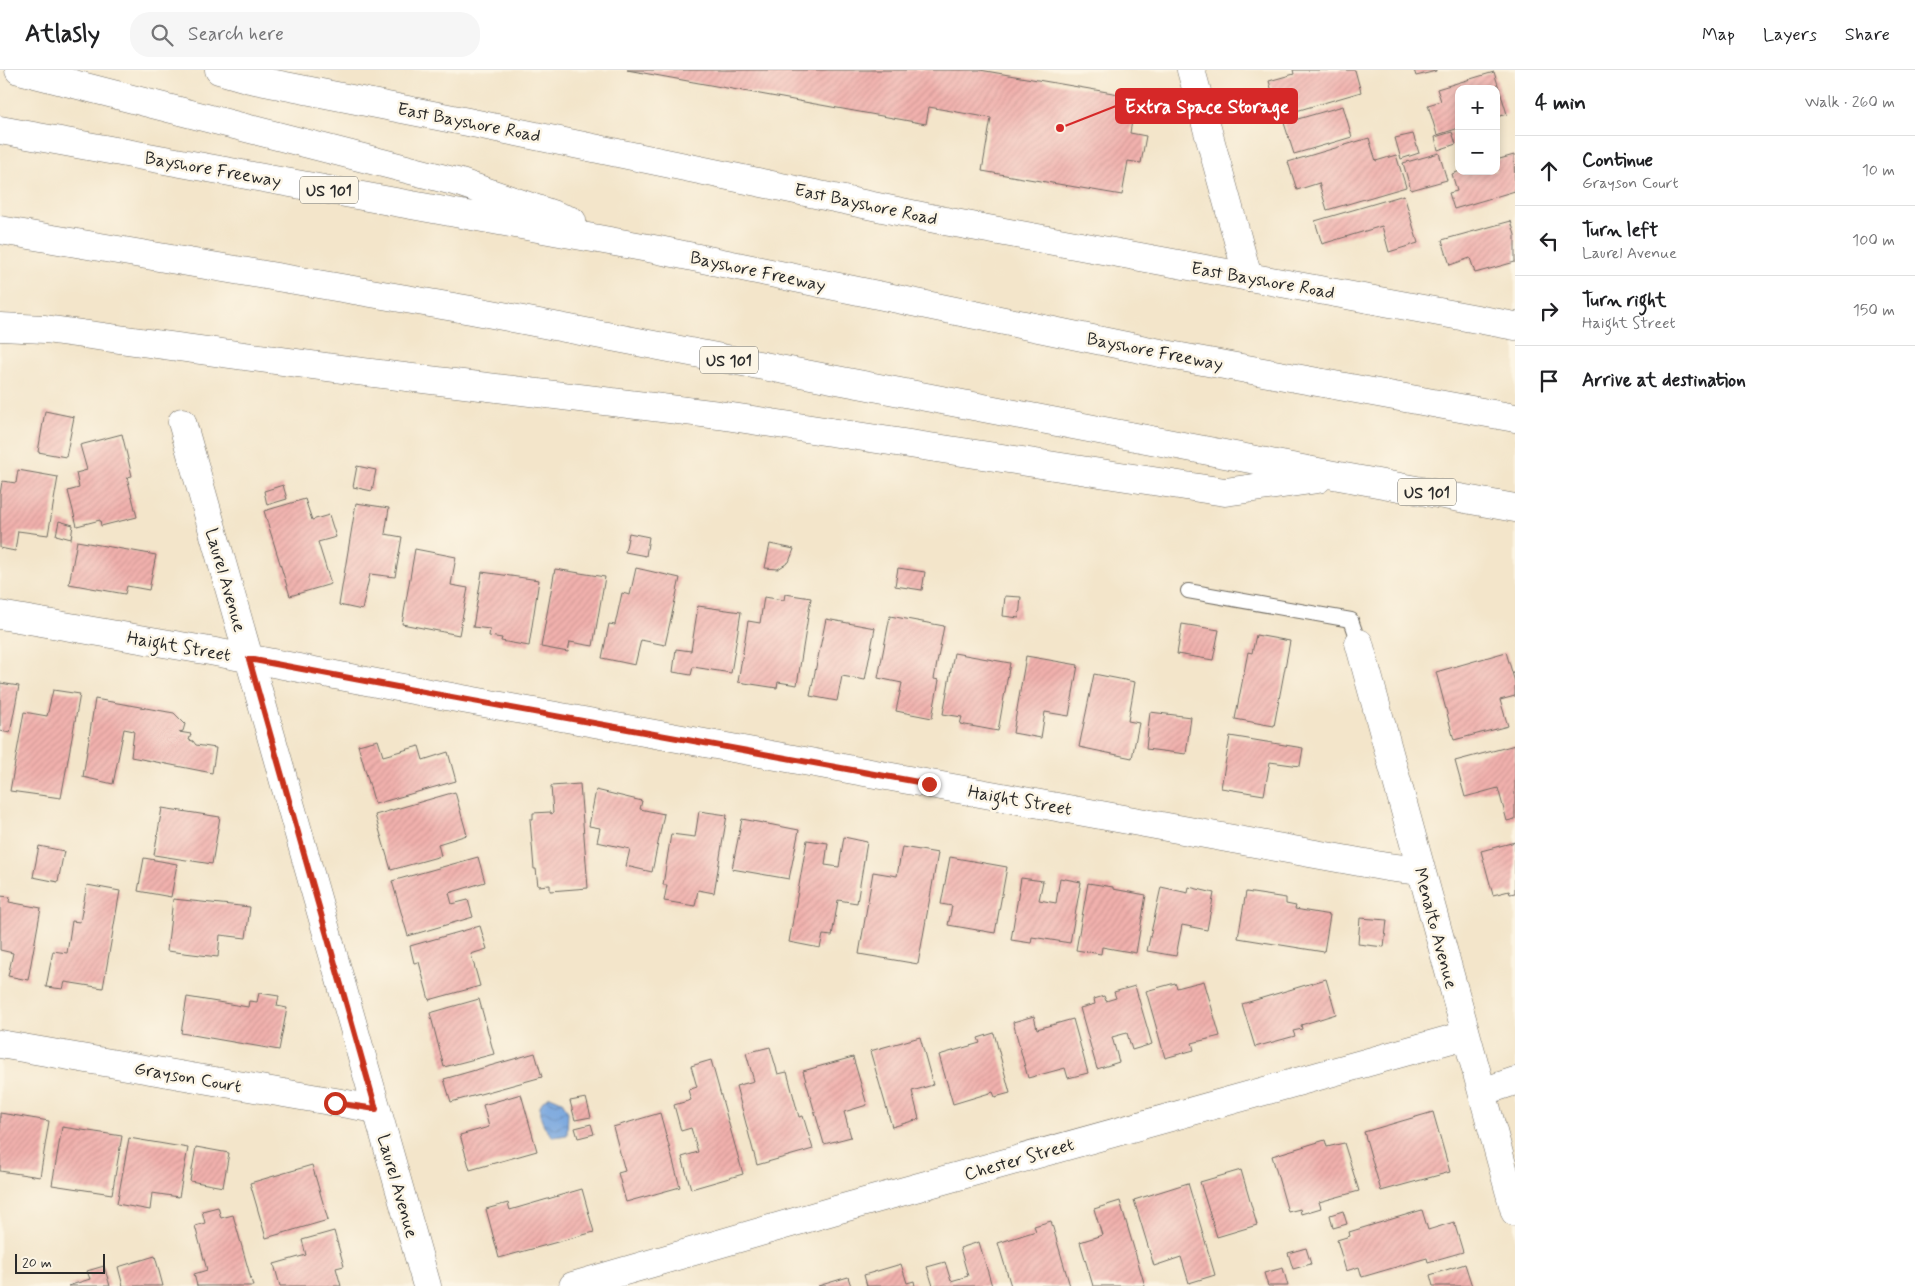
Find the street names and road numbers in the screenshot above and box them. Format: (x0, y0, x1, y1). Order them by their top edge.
street label: East Bayshore Road (395, 97, 542, 149)
street label: Bayshore Freeway (143, 146, 283, 194)
road number: US 101 (300, 176, 358, 204)
street label: East Bayshore Road (792, 178, 939, 232)
street label: Bayshore Freeway (688, 246, 828, 298)
street label: East Bayshore Road (1189, 257, 1337, 305)
street label: Bayshore Freeway (1085, 327, 1225, 377)
road number: US 101 (700, 346, 758, 374)
road number: US 101 (1398, 478, 1456, 506)
street label: Laurel Avenue (199, 526, 251, 635)
street label: Haight Street (125, 626, 233, 670)
street label: Haight Street (966, 780, 1074, 824)
street label: Menalto Avenue (1407, 865, 1463, 992)
street label: Grayson Court (132, 1057, 244, 1099)
street label: Laurel Avenue (371, 1132, 423, 1241)
street label: Chester Street (962, 1133, 1077, 1187)

